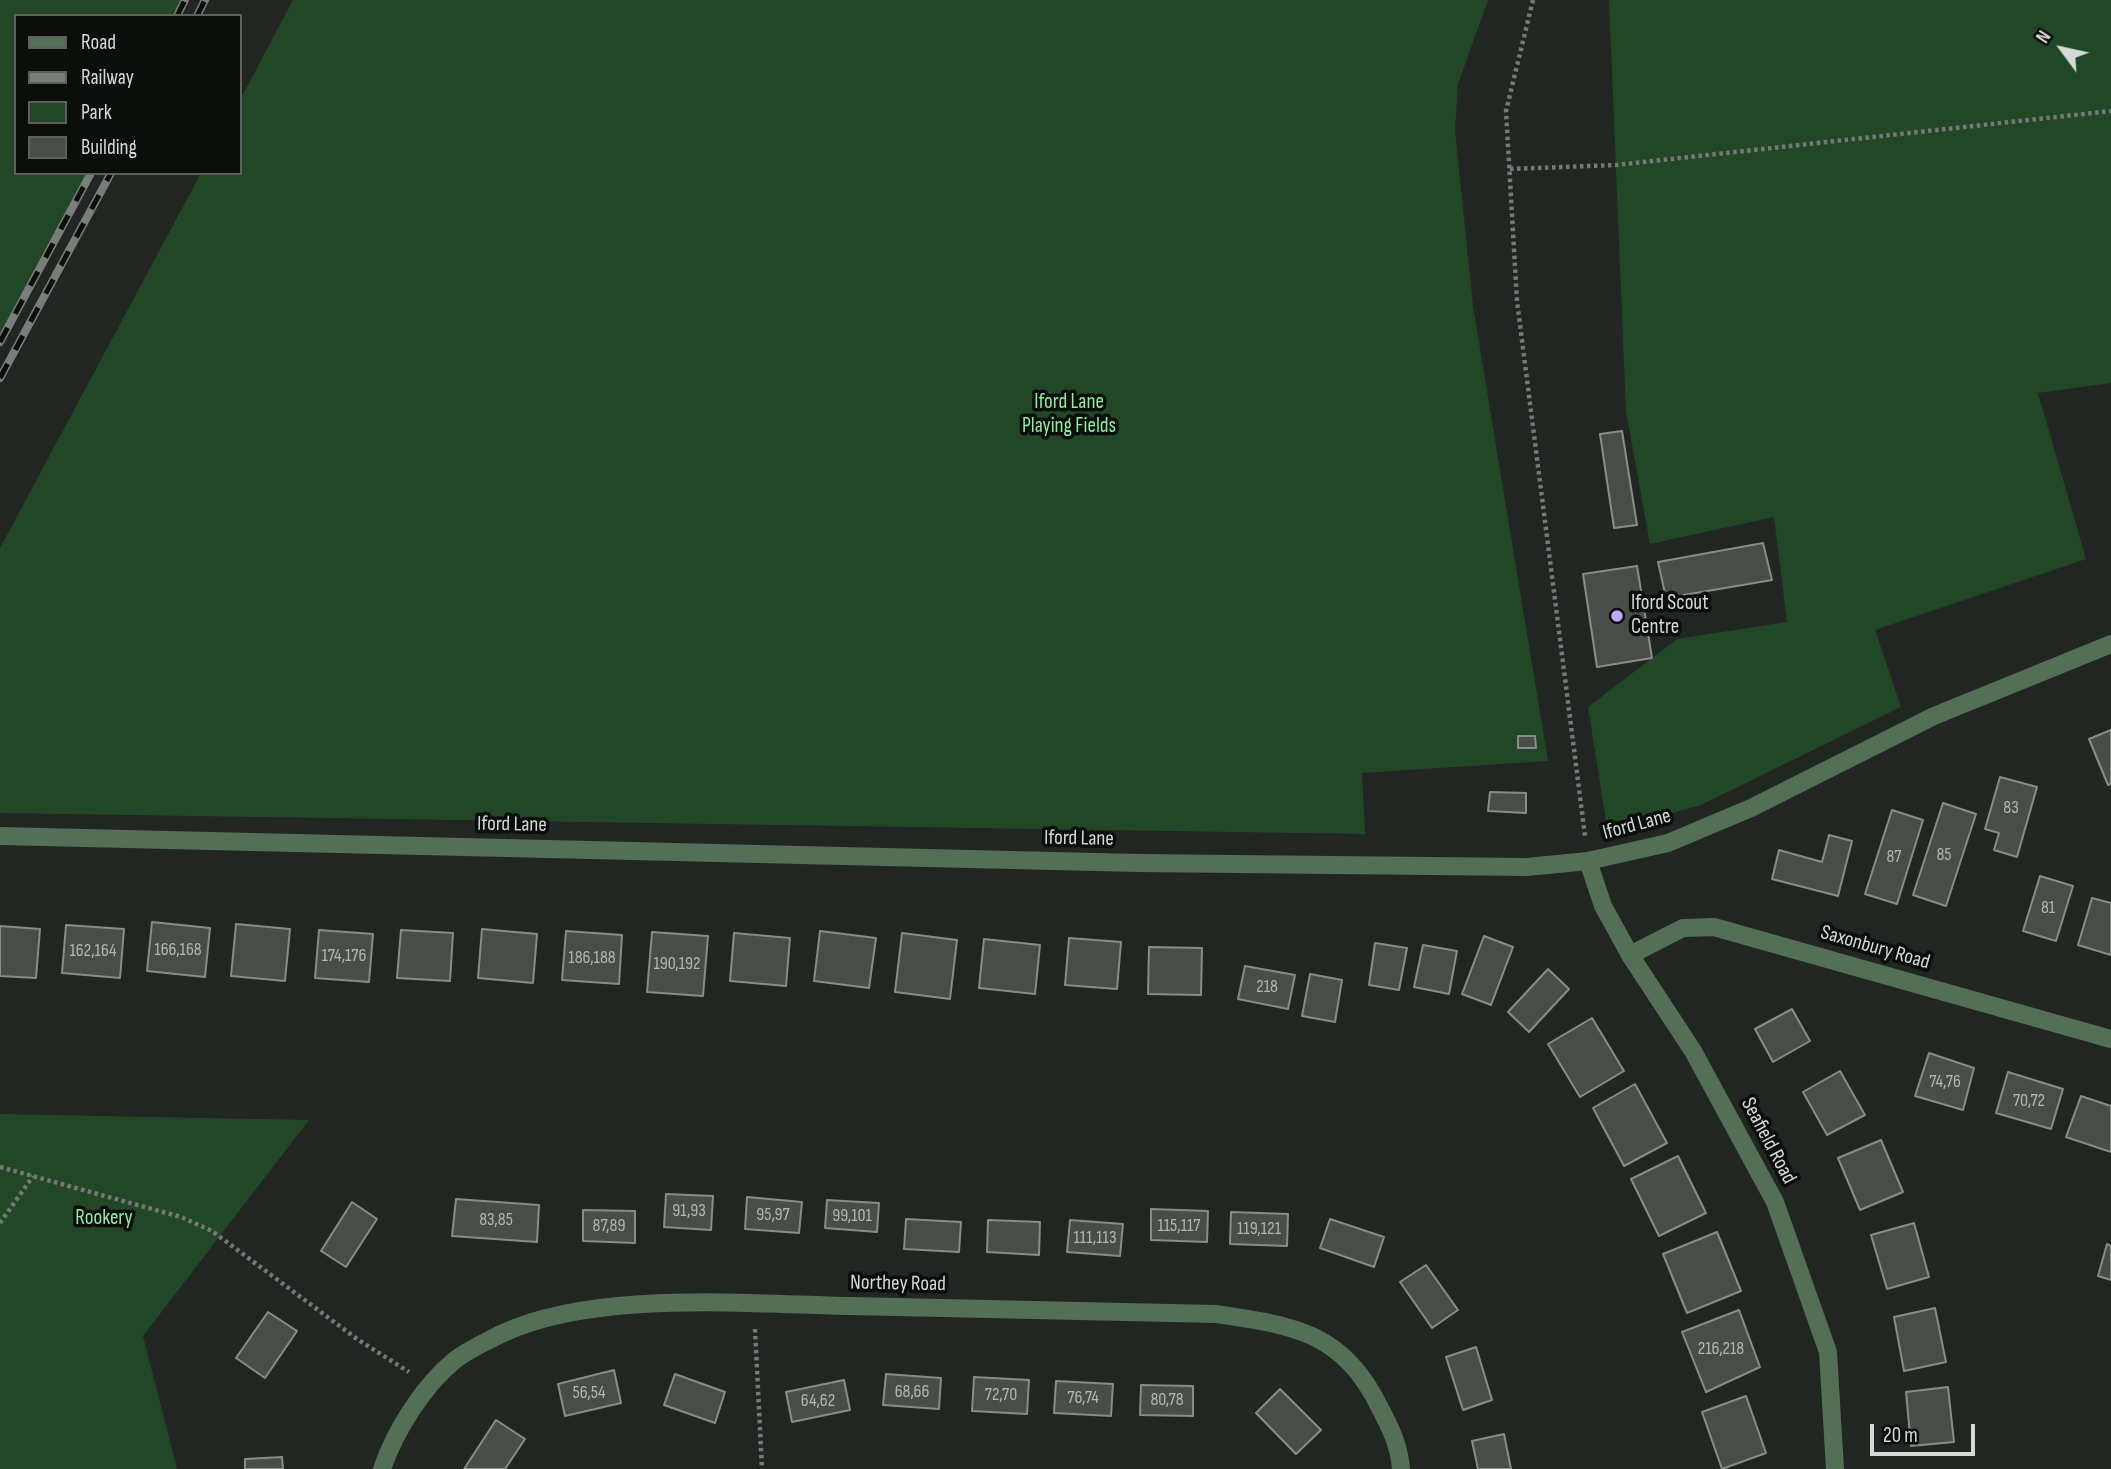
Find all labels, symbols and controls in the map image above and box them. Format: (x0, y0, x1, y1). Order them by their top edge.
legend (14, 14, 242, 175)
north arrow (2027, 14, 2097, 84)
text: N (2032, 27, 2056, 48)
text: Road (81, 30, 116, 55)
text: Railway (81, 65, 134, 90)
text: Park (81, 100, 112, 125)
text: Building (81, 135, 137, 160)
park label: Iford Lane Playing Fields (1022, 390, 1116, 440)
place label: Iford Scout Centre (1631, 591, 1709, 641)
marker: Iford Scout Centre (1609, 608, 1625, 624)
house number: 83 (2003, 797, 2019, 819)
street label: Iford Lane (1600, 804, 1674, 846)
street label: Iford Lane (477, 812, 547, 838)
street label: Iford Lane (1044, 826, 1114, 852)
house number: 85 (1936, 844, 1952, 866)
house number: 87 (1886, 846, 1902, 868)
house number: 81 (2041, 897, 2055, 919)
street label: Saxonbury Road (1817, 920, 1933, 976)
house number: 166,168 (154, 939, 202, 961)
house number: 162,164 (69, 940, 117, 962)
house number: 174,176 (322, 945, 366, 967)
house number: 186,188 (568, 947, 616, 969)
house number: 190,192 (654, 953, 700, 975)
house number: 218 (1256, 976, 1278, 998)
house number: 74,76 (1929, 1071, 1961, 1093)
house number: 70,72 (2013, 1090, 2045, 1112)
street label: Seafield Road (1735, 1094, 1801, 1188)
house number: 91,93 (672, 1200, 706, 1222)
house number: 95,97 (756, 1204, 790, 1226)
house number: 99,101 (832, 1205, 872, 1227)
park label: Rookery (75, 1206, 133, 1232)
house number: 83,85 (479, 1209, 513, 1231)
house number: 87,89 (593, 1215, 625, 1237)
house number: 115,117 (1157, 1215, 1201, 1237)
house number: 119,121 (1237, 1218, 1281, 1240)
house number: 111,113 (1074, 1227, 1116, 1249)
street label: Northey Road (850, 1271, 946, 1297)
house number: 216,218 (1698, 1338, 1744, 1360)
house number: 68,66 (895, 1381, 929, 1403)
house number: 56,54 (572, 1382, 606, 1404)
house number: 72,70 (985, 1384, 1017, 1406)
house number: 76,74 (1067, 1387, 1099, 1409)
house number: 80,78 (1150, 1389, 1184, 1411)
house number: 64,62 (801, 1390, 835, 1412)
scale bar (1873, 1410, 1978, 1454)
text: 20 m (1883, 1423, 1918, 1448)

